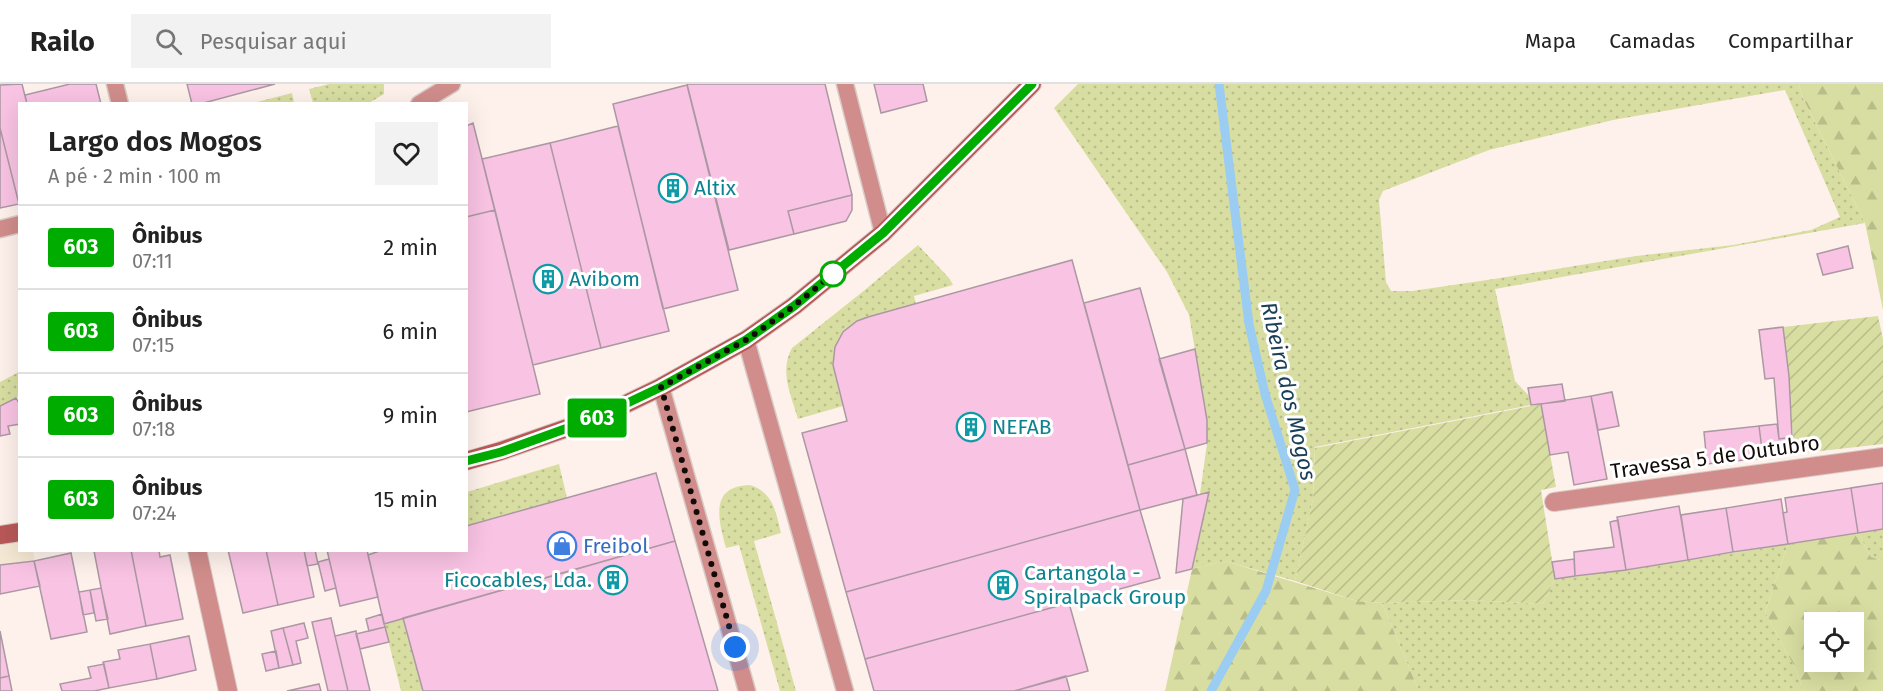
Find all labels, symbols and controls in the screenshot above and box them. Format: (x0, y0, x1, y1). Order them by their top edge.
search box (131, 14, 551, 68)
text: Railo (30, 25, 95, 58)
icon: search (152, 25, 185, 58)
text: Pesquisar aqui (200, 28, 347, 55)
text: Mapa (1525, 28, 1576, 54)
text: Camadas (1609, 28, 1695, 54)
text: Compartilhar (1728, 28, 1853, 54)
button: heart (375, 122, 438, 185)
text: Largo dos Mogos (48, 125, 262, 158)
text: A pé · 2 min · 100 m (48, 164, 221, 188)
building icon: Altix (657, 172, 689, 204)
place label: Altix (694, 175, 737, 201)
text: Ônibus (132, 222, 202, 249)
text: 603 (64, 234, 98, 260)
text: 2 min (383, 234, 438, 261)
text: 07:11 (132, 249, 173, 273)
unlabelled marker (820, 261, 846, 287)
building icon: Avibom (532, 263, 564, 295)
place label: Avibom (569, 266, 640, 292)
water label: Ribeira dos Mogos (1255, 299, 1322, 483)
text: Ônibus (132, 306, 202, 333)
text: 603 (64, 318, 98, 344)
text: 6 min (382, 318, 438, 345)
text: 07:15 (132, 333, 174, 357)
text: Ônibus (132, 390, 202, 417)
line badge: 603 (562, 398, 632, 438)
text: 603 (64, 402, 98, 428)
text: 9 min (383, 402, 438, 429)
text: 603 (580, 405, 614, 431)
building icon: NEFAB (955, 411, 987, 443)
place label: NEFAB (992, 414, 1052, 440)
text: 07:18 (132, 417, 175, 441)
street label: Travessa 5 de Outubro (1609, 429, 1821, 485)
text: Ônibus (132, 474, 202, 501)
text: 603 (64, 486, 98, 512)
text: 15 min (374, 486, 438, 513)
text: 07:24 (132, 501, 176, 525)
shop icon: Freibol (546, 530, 578, 562)
place label: Freibol (583, 533, 648, 559)
place label: Cartangola - Spiralpack Group (1024, 560, 1186, 610)
building icon: Ficocables, Lda. (597, 564, 629, 596)
place label: Ficocables, Lda. (444, 567, 592, 593)
building icon: Cartangola - Spiralpack Group (987, 569, 1019, 601)
map controls (1804, 612, 1864, 672)
button: locate (1804, 612, 1864, 672)
your location (720, 632, 750, 662)

